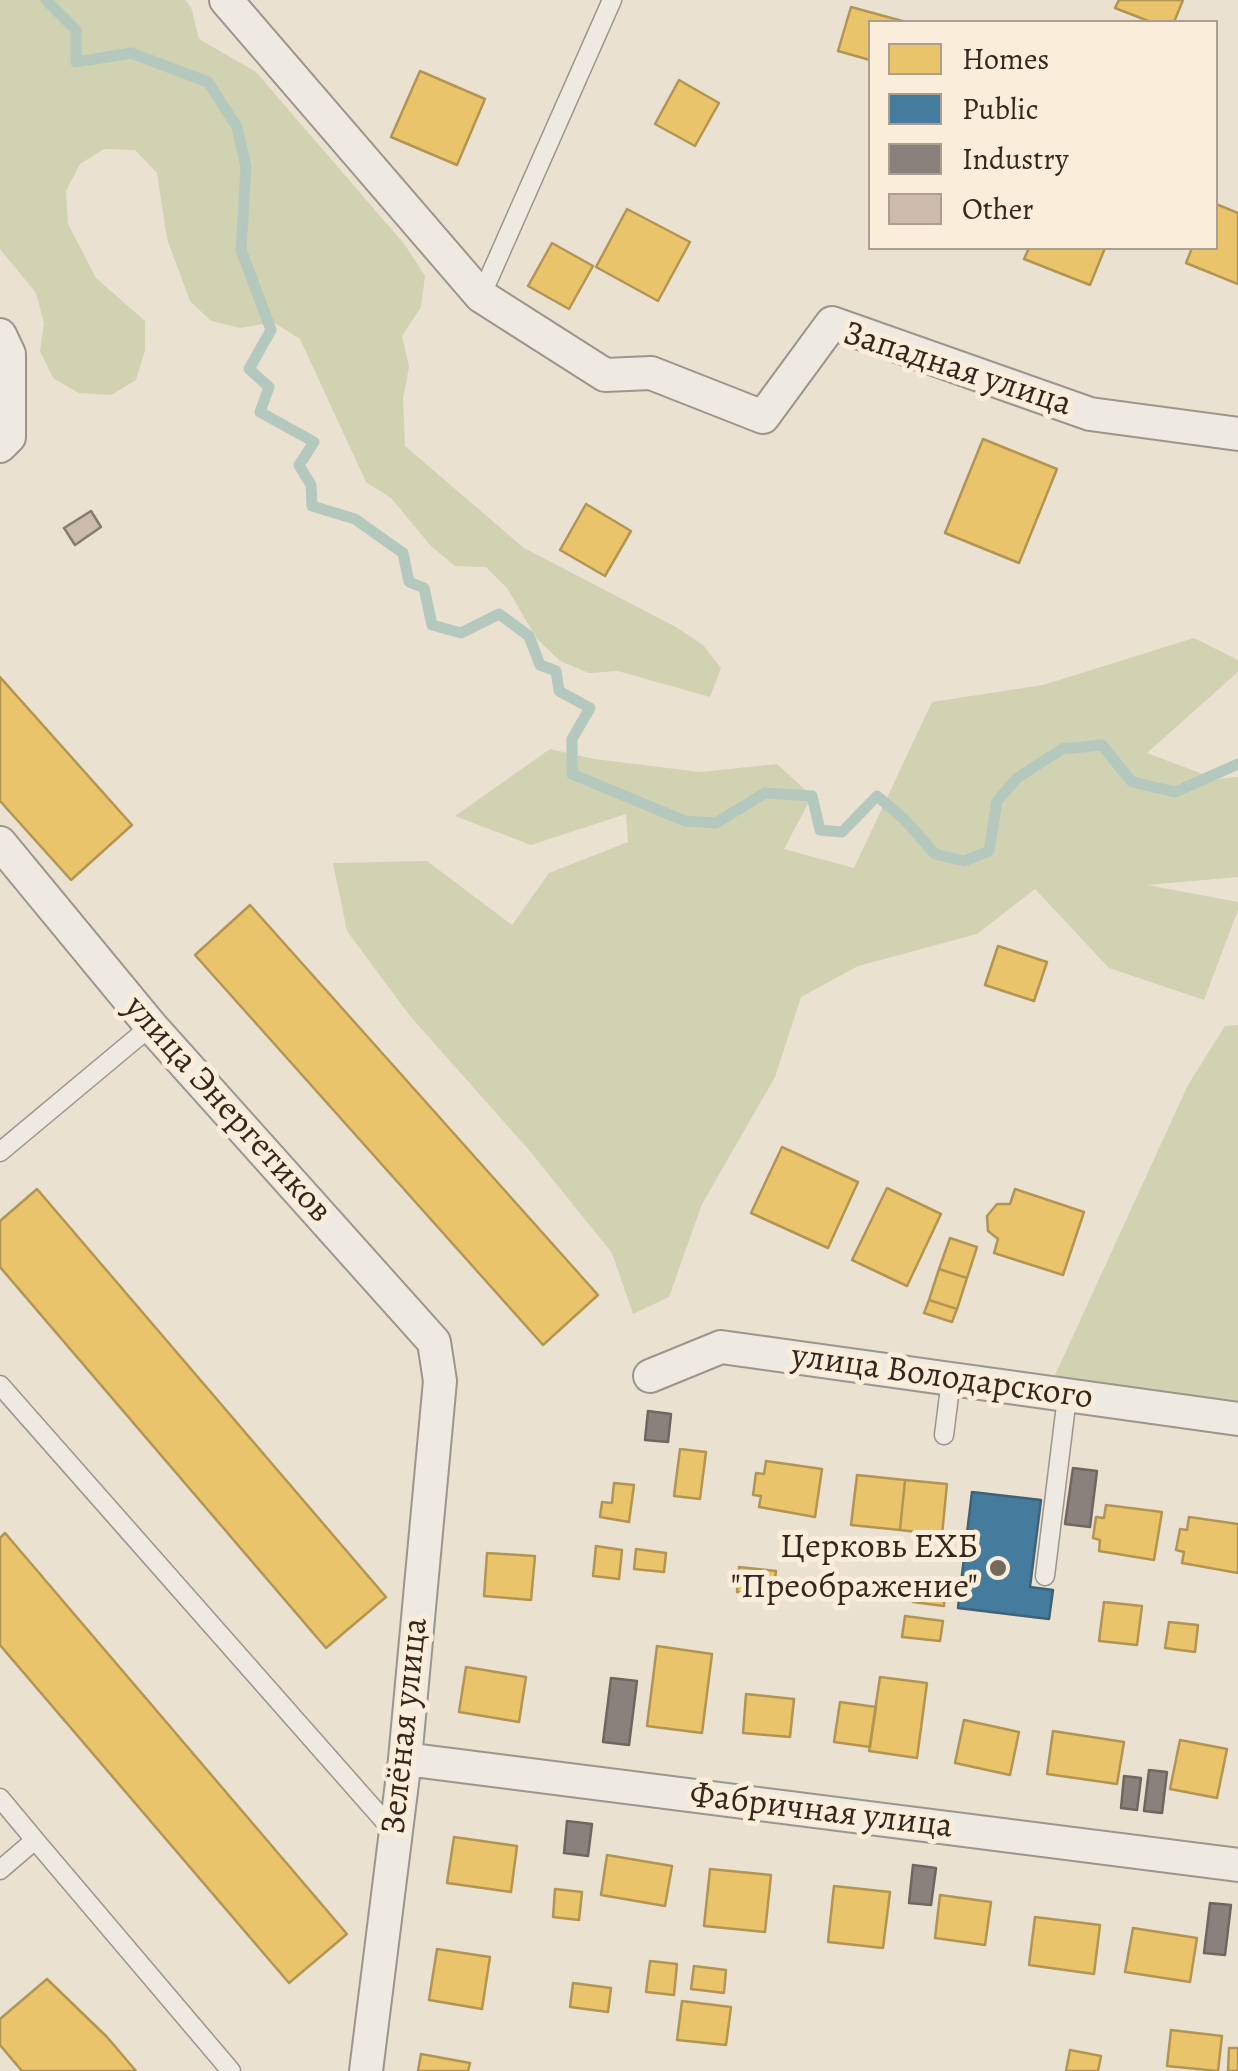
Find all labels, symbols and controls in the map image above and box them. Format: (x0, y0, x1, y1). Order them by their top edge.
legend (868, 20, 1218, 250)
text: Homes (962, 39, 1049, 79)
text: Public (962, 89, 1039, 129)
text: Industry (962, 139, 1069, 179)
text: Other (962, 189, 1034, 229)
street label: Западная улица (838, 313, 1076, 427)
street label: улица Энергетиков (114, 988, 340, 1232)
street label: улица Володарского (789, 1336, 1095, 1420)
place label: Церковь ЕХБ "Преображение" (731, 1527, 978, 1609)
marker: Церковь ЕХБ "Преображение" (987, 1557, 1009, 1579)
street label: Зелёная улица (374, 1616, 438, 1836)
street label: Фабричная улица (687, 1775, 955, 1849)

